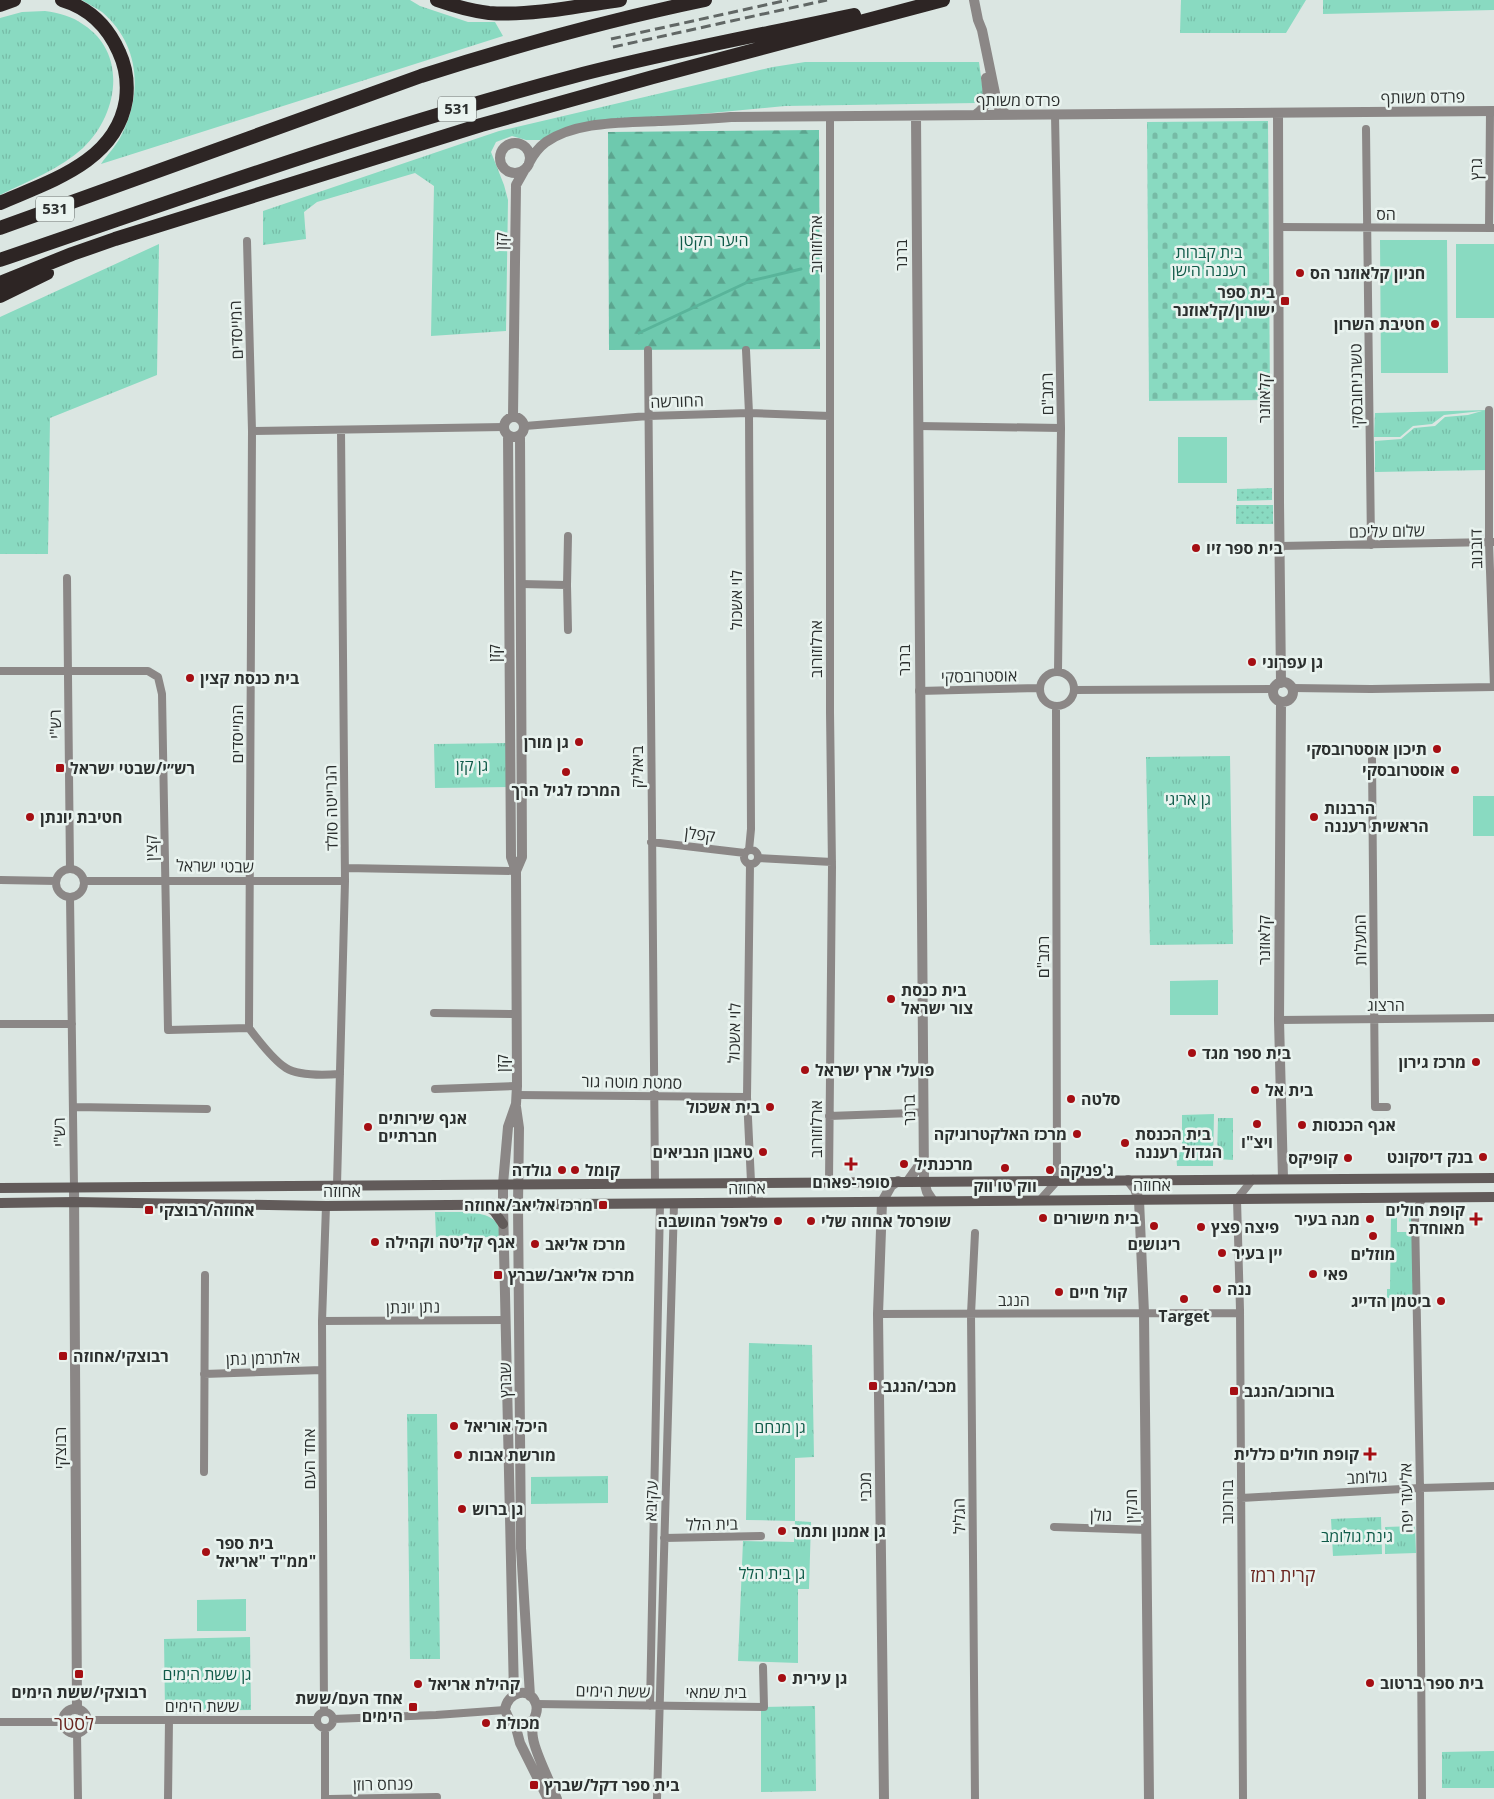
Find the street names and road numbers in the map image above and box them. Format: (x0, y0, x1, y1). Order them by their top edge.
street label: פרדס משותף (1381, 85, 1465, 109)
street label: פרדס משותף (976, 89, 1060, 111)
road number: 531 (438, 96, 476, 122)
street label: גרץ (1465, 158, 1487, 180)
road number: 531 (36, 196, 74, 222)
street label: הס (1376, 203, 1396, 225)
street label: ארלוזורוב (805, 215, 827, 273)
street label: קזן (490, 231, 512, 250)
street label: ברנר (890, 239, 912, 271)
street label: המייסדים (224, 300, 248, 360)
street label: טשרניחובסקי (1344, 343, 1368, 429)
street label: רמב"ם (1036, 372, 1058, 416)
street label: קלאוזנר (1253, 373, 1275, 423)
street label: החורשה (650, 389, 704, 413)
street label: שלום עליכם (1349, 519, 1425, 543)
street label: דובנוב (1465, 529, 1487, 569)
street label: לוי אשכול (725, 570, 747, 630)
street label: ארלוזורוב (805, 620, 827, 678)
street label: קזן (483, 644, 505, 662)
street label: ברנר (893, 644, 915, 676)
street label: אוסטרובסקי (941, 664, 1017, 688)
street label: המייסדים (226, 704, 248, 764)
street label: רש"י (44, 709, 66, 739)
street label: ביאליק (626, 745, 648, 788)
street label: הנרייטה סולד (319, 765, 343, 851)
street label: קפלן (683, 821, 717, 847)
street label: קצין (140, 834, 162, 861)
street label: שבטי ישראל (176, 854, 254, 878)
street label: המעלות (1349, 914, 1371, 966)
street label: קלאוזנר (1253, 915, 1275, 965)
street label: רמב"ם (1032, 936, 1054, 978)
street label: הרצוג (1367, 994, 1405, 1016)
street label: לוי אשכול (722, 1003, 746, 1063)
street label: קזן (491, 1054, 513, 1072)
street label: סמטת מוטה גור (582, 1070, 682, 1094)
street label: ברנר (898, 1094, 920, 1126)
street label: ארלוזורוב (805, 1100, 827, 1158)
street label: רש"י (48, 1117, 70, 1147)
street label: אחוזה (1133, 1174, 1171, 1196)
street label: אחוזה (728, 1177, 766, 1199)
street label: אחוזה (323, 1180, 361, 1202)
street label: הנגב (998, 1289, 1030, 1311)
street label: נתן יונתן (386, 1296, 440, 1318)
street label: אלתרמן נתן (225, 1346, 301, 1370)
street label: שברץ (494, 1362, 516, 1398)
street label: רבוצקי (49, 1427, 71, 1469)
street label: אחד העם (298, 1428, 320, 1490)
street label: אליעזר יפה (1394, 1463, 1418, 1533)
street label: גולומב (1346, 1465, 1388, 1489)
street label: מכבי (854, 1472, 876, 1502)
street label: בורוכוב (1216, 1479, 1238, 1524)
street label: עקיבא (639, 1480, 663, 1522)
street label: חנקין (1120, 1489, 1142, 1523)
street label: הגליל (948, 1498, 970, 1534)
street label: גולן (1090, 1504, 1112, 1526)
street label: בית הלל (686, 1513, 739, 1535)
street label: ששת הימים (576, 1679, 650, 1703)
street label: בית שמאי (685, 1681, 747, 1703)
street label: ששת הימים (165, 1695, 239, 1717)
street label: פנחס רוזן (353, 1772, 413, 1796)

